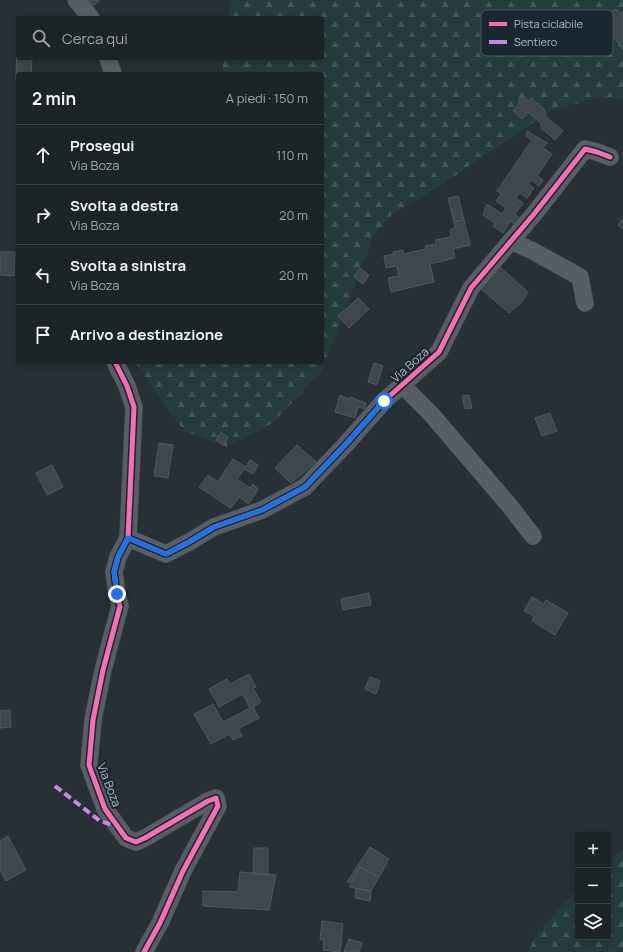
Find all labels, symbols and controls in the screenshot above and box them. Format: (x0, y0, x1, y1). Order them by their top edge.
legend (481, 10, 613, 56)
search box (16, 16, 324, 60)
text: Pista ciclabile (514, 16, 583, 31)
icon: search (30, 27, 52, 49)
text: Cerca qui (62, 28, 128, 49)
text: Sentiero (514, 34, 558, 49)
text: 2 min (32, 87, 76, 110)
text: A piedi · 150 m (226, 89, 308, 107)
text: Prosegui (70, 135, 134, 156)
icon: ahead (32, 144, 54, 166)
text: 110 m (276, 146, 308, 164)
text: Via Boza (70, 156, 120, 174)
text: Svolta a destra (70, 195, 178, 216)
icon: right (32, 204, 54, 226)
text: 20 m (279, 206, 308, 224)
text: Via Boza (70, 216, 120, 234)
text: Svolta a sinistra (70, 255, 186, 276)
icon: left (32, 264, 54, 286)
text: 20 m (279, 266, 308, 284)
text: Via Boza (70, 276, 120, 294)
icon: arrive (32, 324, 54, 346)
text: Arrivo a destinazione (70, 324, 223, 345)
street label: Via Boza (387, 343, 432, 386)
route start (375, 392, 393, 410)
route end (108, 585, 126, 603)
street label: Via Boza (93, 760, 126, 809)
map controls (575, 832, 611, 940)
button: + (575, 832, 611, 868)
button: − (575, 868, 611, 904)
button: layers (575, 904, 611, 940)

